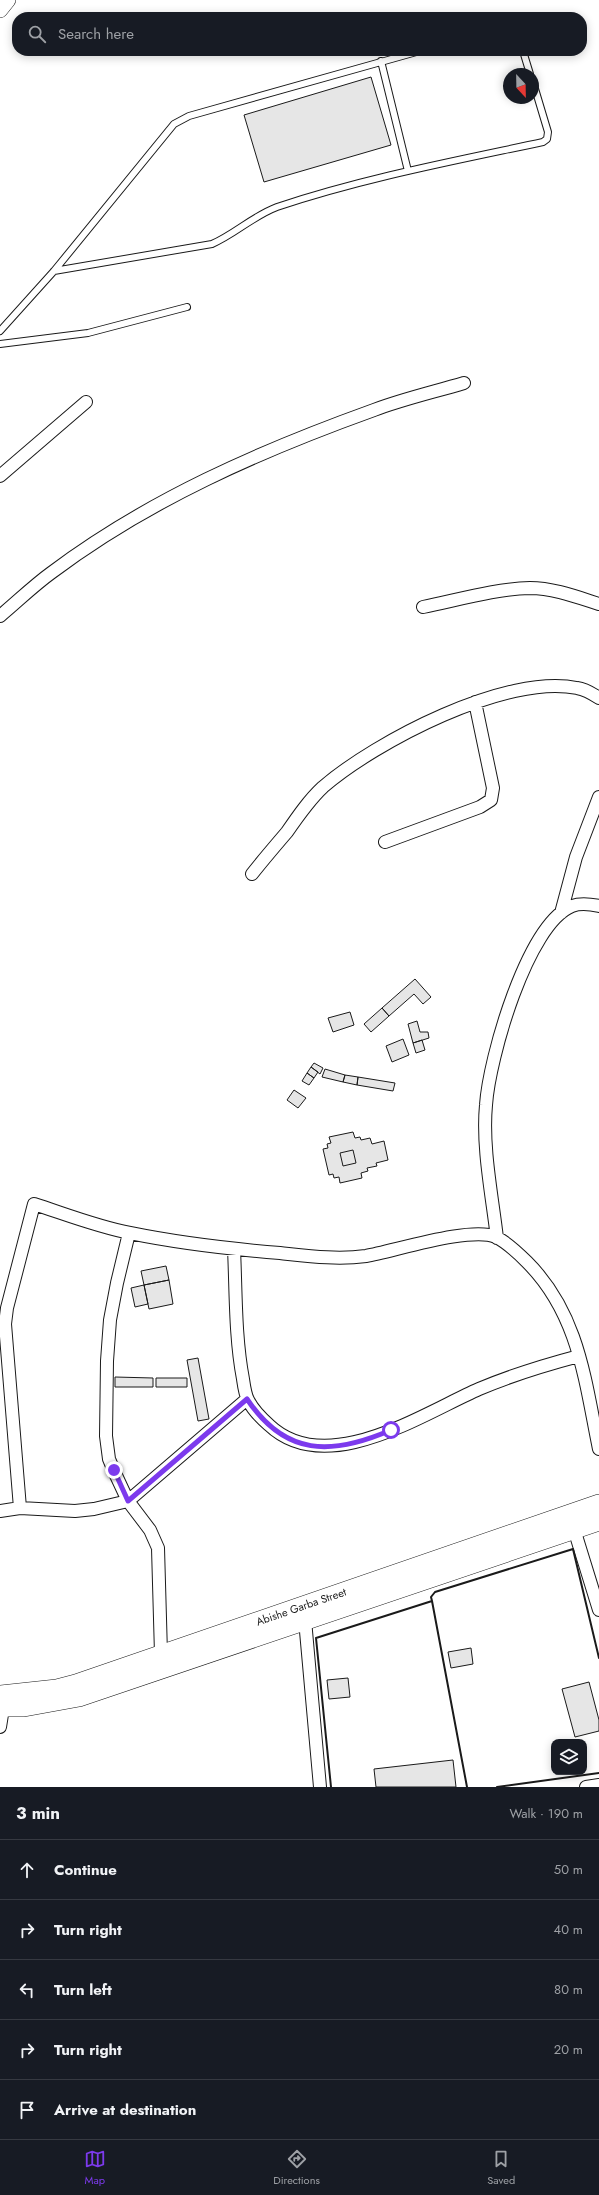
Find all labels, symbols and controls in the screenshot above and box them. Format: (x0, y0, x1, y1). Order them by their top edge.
search box (12, 12, 587, 56)
icon: search (26, 23, 48, 45)
text: Search here (58, 23, 134, 45)
north arrow (503, 68, 539, 104)
route start (382, 1421, 400, 1439)
route end (105, 1461, 123, 1479)
street label: Abishe Garba Street (254, 1583, 349, 1629)
map controls (551, 1739, 587, 1775)
button: layers (551, 1739, 587, 1775)
text: 3 min (16, 1801, 60, 1825)
text: Walk · 190 m (510, 1804, 583, 1823)
icon: ahead (16, 1859, 38, 1881)
text: Continue (54, 1859, 117, 1881)
text: 50 m (554, 1860, 583, 1879)
icon: right (16, 1919, 38, 1941)
text: Turn right (54, 1919, 122, 1941)
text: 40 m (554, 1920, 583, 1939)
icon: left (16, 1979, 38, 2001)
text: Turn left (54, 1979, 112, 2001)
text: 80 m (554, 1980, 583, 1999)
icon: right (16, 2039, 38, 2061)
text: Turn right (54, 2039, 122, 2061)
text: 20 m (554, 2040, 583, 2059)
icon: arrive (16, 2099, 38, 2121)
text: Arrive at destination (54, 2099, 196, 2121)
tab: Map (84, 2148, 106, 2188)
tab: Directions (273, 2148, 320, 2188)
tab: Saved (487, 2148, 515, 2188)

